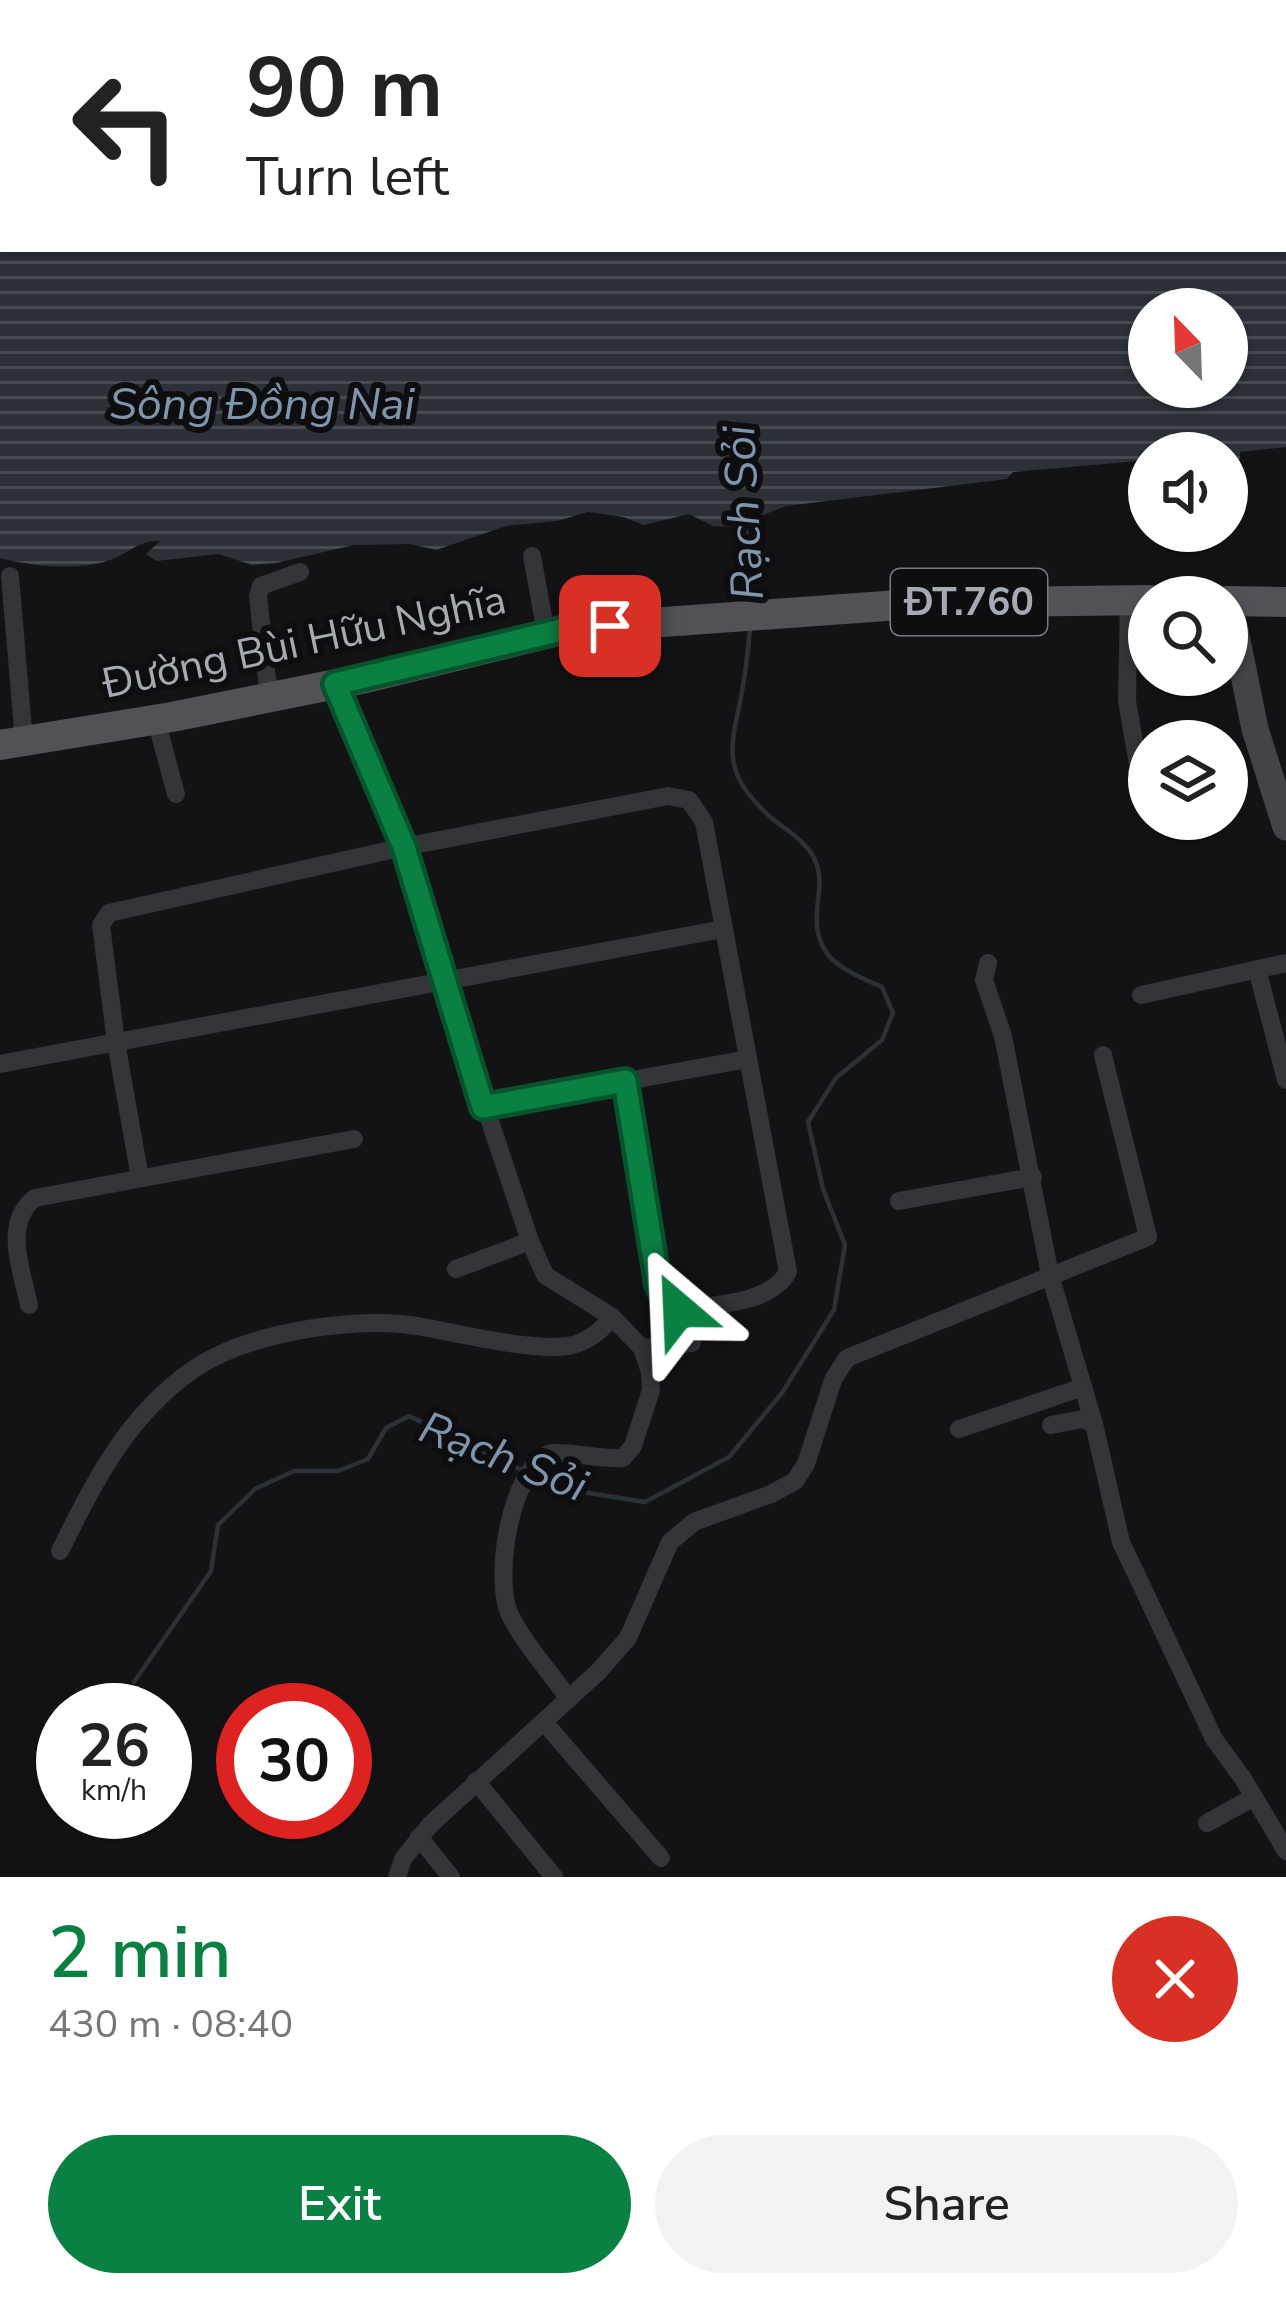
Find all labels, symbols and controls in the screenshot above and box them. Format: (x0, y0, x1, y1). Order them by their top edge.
text: 90 m (246, 31, 443, 146)
icon: left (48, 48, 204, 204)
text: Turn left (246, 140, 449, 214)
north arrow (1128, 288, 1248, 408)
map controls (1128, 288, 1248, 840)
water label: Sông Đồng Nai (109, 374, 415, 435)
water label: Rạch Sỏi (709, 423, 779, 602)
button: sound (1128, 432, 1248, 552)
road number: ĐT.760 (891, 569, 1047, 635)
street label: Đường Bùi Hữu Nghĩa (96, 571, 511, 713)
pin (559, 575, 661, 677)
button: search (1128, 576, 1248, 696)
icon: arrive (577, 593, 643, 659)
button: layers (1128, 720, 1248, 840)
position arrow (616, 1247, 742, 1373)
water label: Rạch Sỏi (410, 1397, 596, 1517)
speed limit sign: 30 (216, 1683, 372, 1839)
text: 26 (78, 1705, 150, 1787)
text: km/h (81, 1770, 147, 1811)
text: 2 min (48, 1904, 231, 2002)
button: close (1112, 1916, 1238, 2042)
text: 430 m · 08:40 (48, 1998, 293, 2051)
button: Exit (48, 2135, 631, 2273)
button: Share (655, 2135, 1238, 2273)

